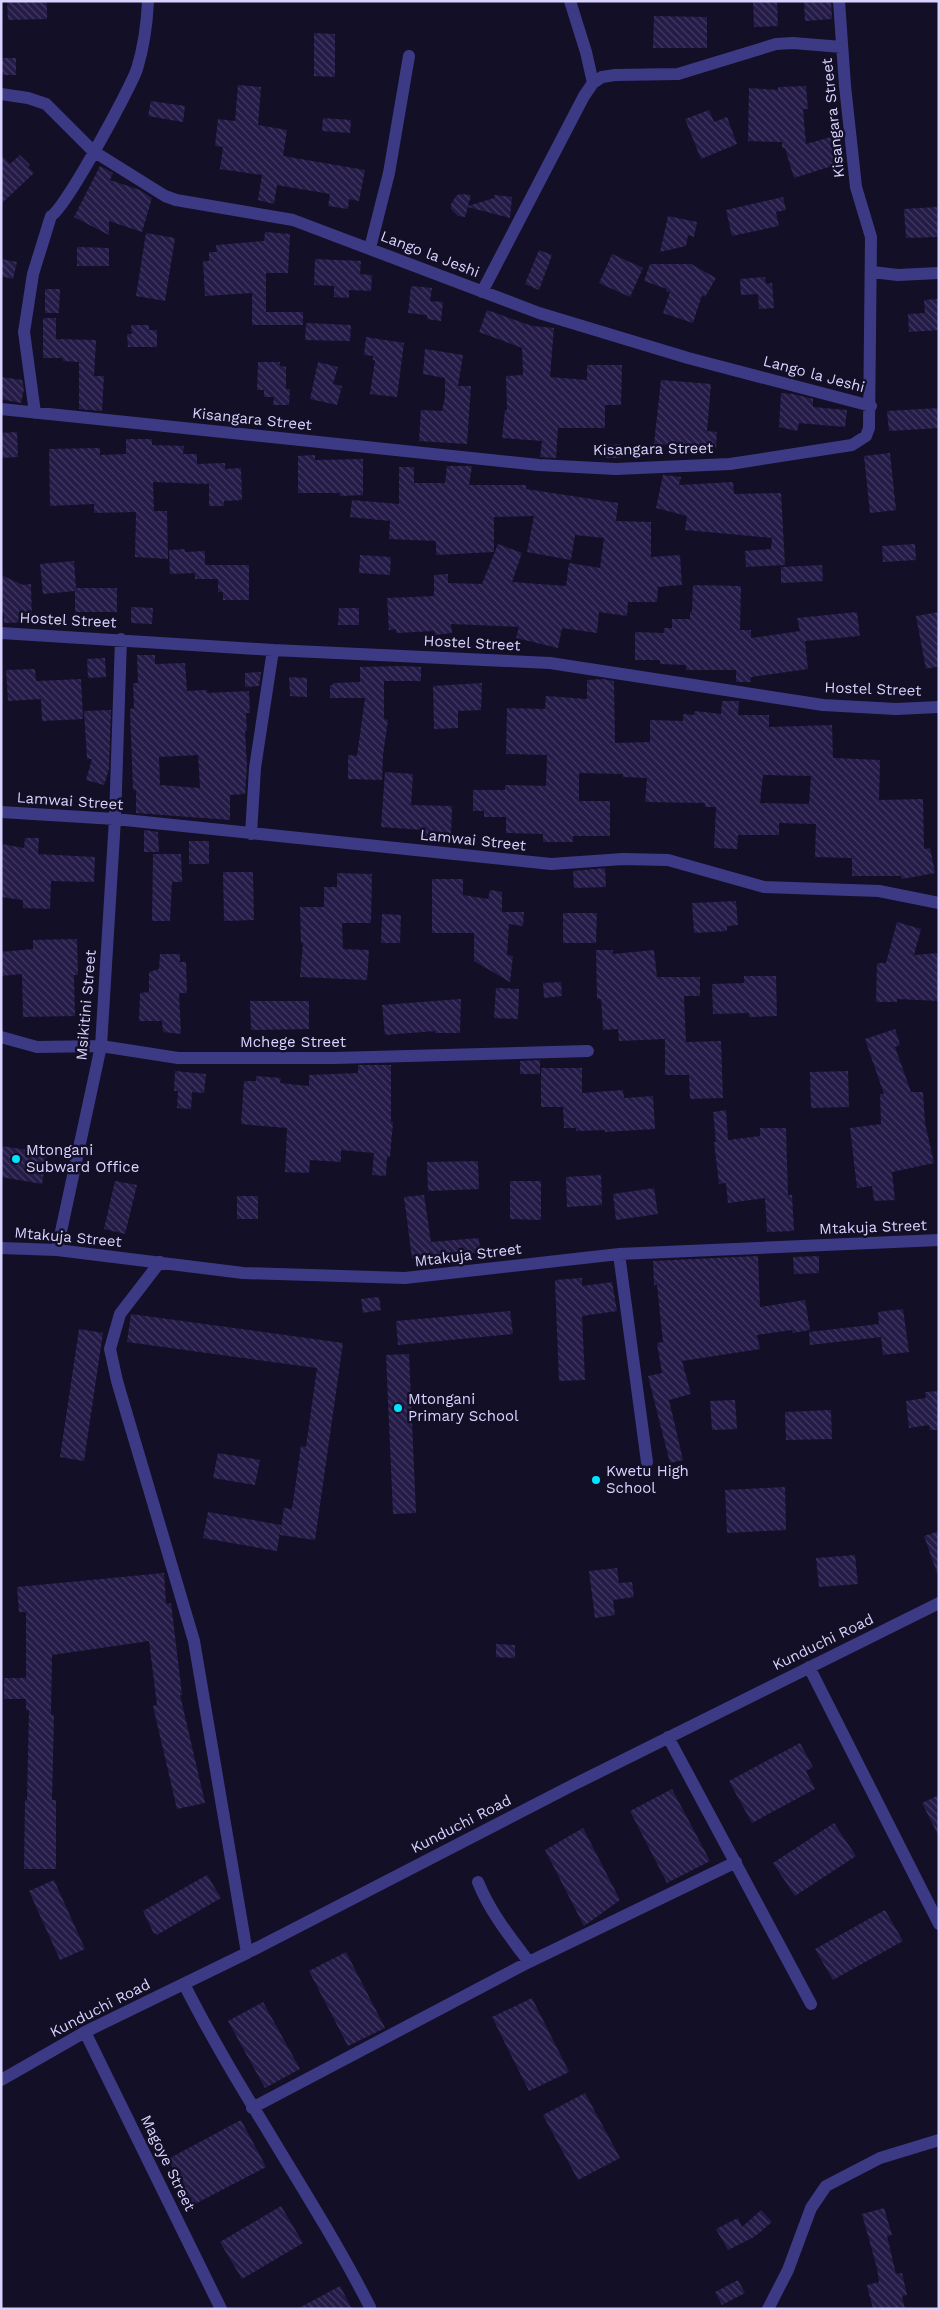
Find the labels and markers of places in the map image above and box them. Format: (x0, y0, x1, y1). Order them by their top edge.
place label: Mtongani Subward Office (26, 1141, 139, 1176)
marker: Mtongani Subward Office (10, 1153, 22, 1165)
place label: Mtongani Primary School (408, 1390, 519, 1425)
marker: Mtongani Primary School (392, 1402, 404, 1414)
place label: Kwetu High School (606, 1462, 689, 1497)
marker: Kwetu High School (590, 1474, 602, 1486)

